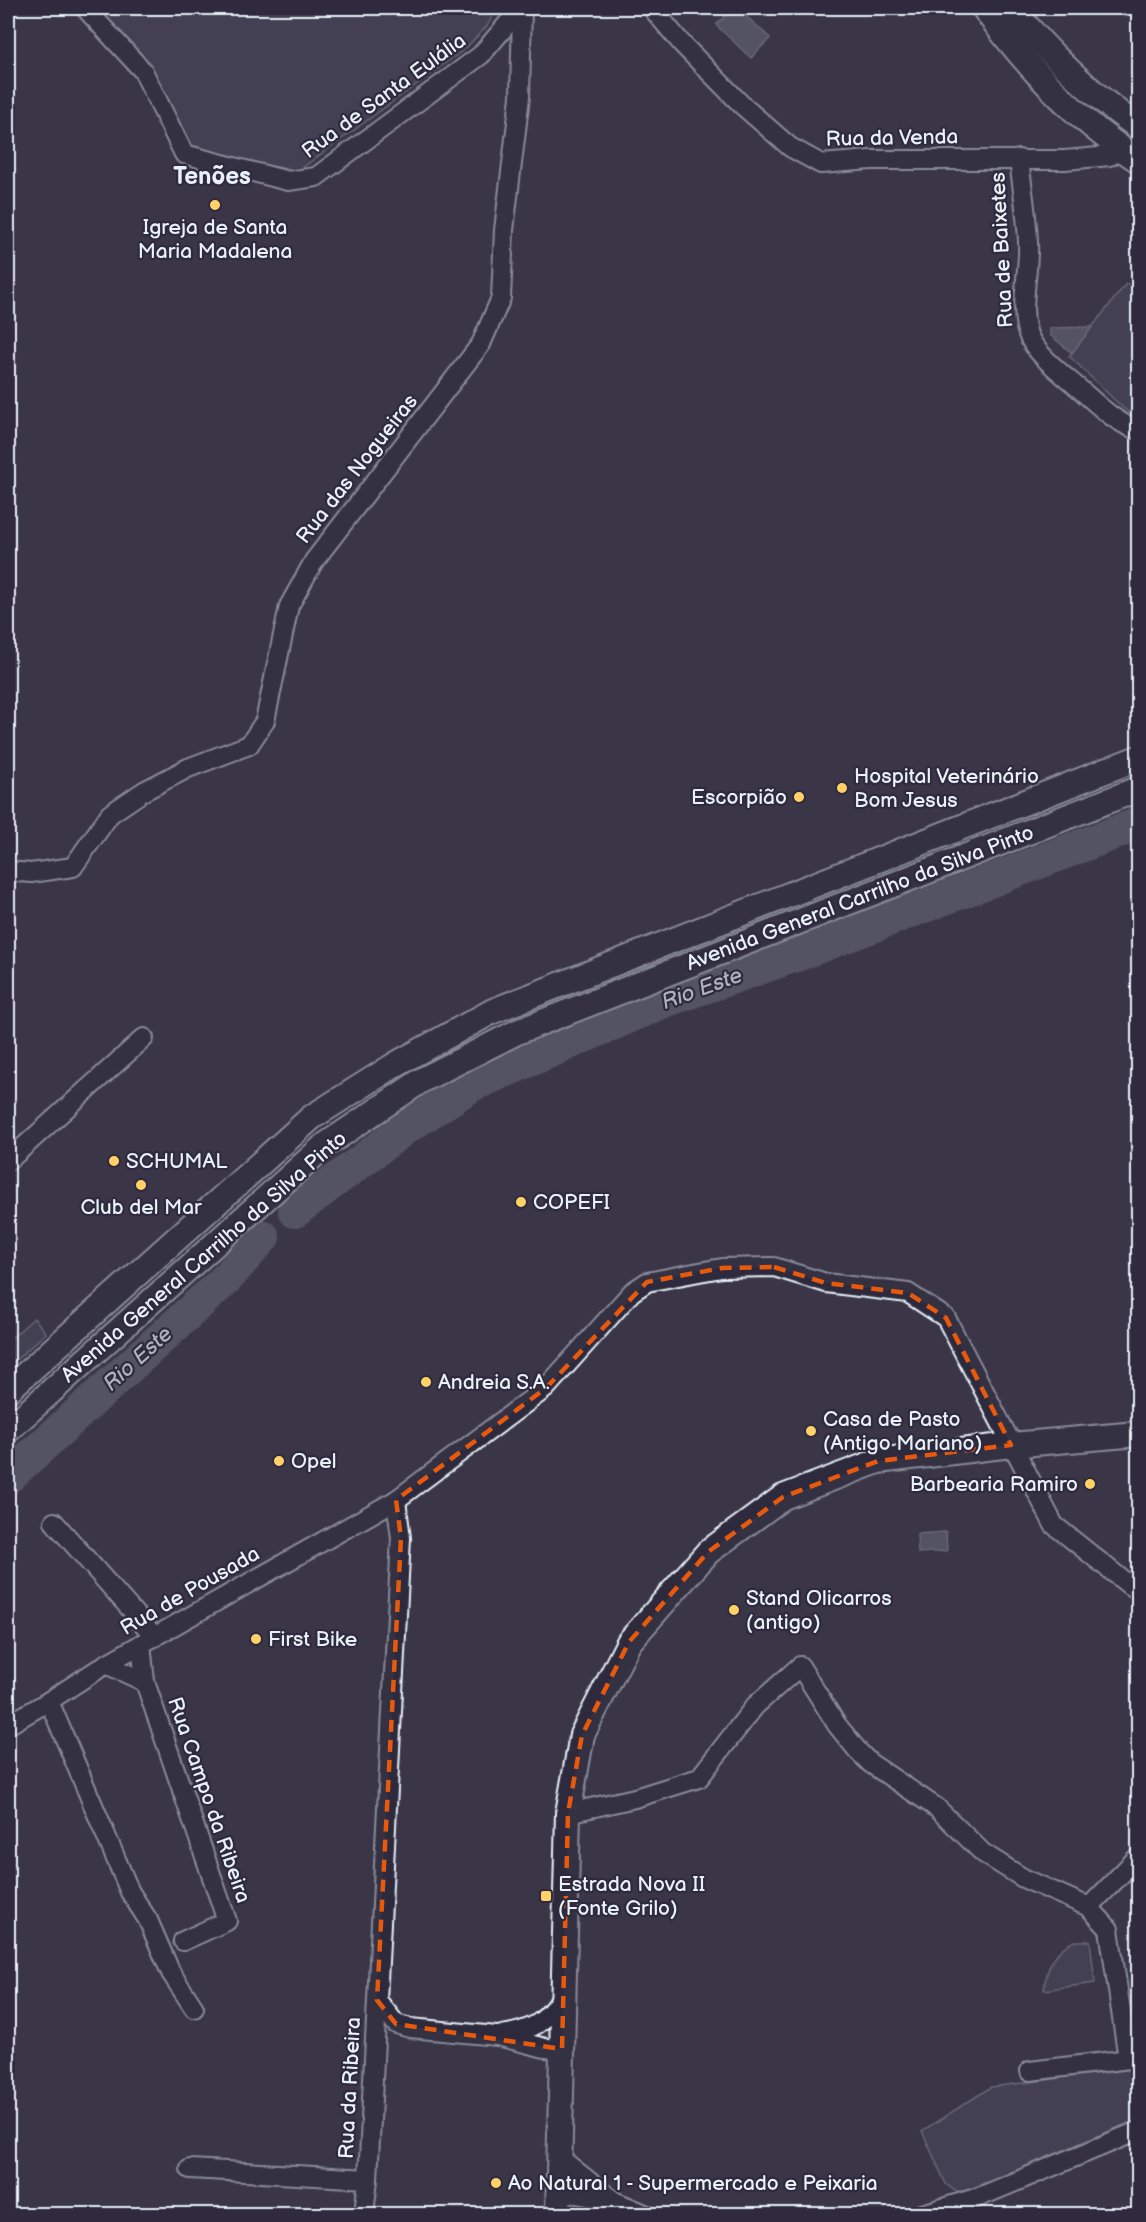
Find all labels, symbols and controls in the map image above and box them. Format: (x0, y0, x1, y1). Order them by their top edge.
street label: Rua de Santa Eulália (297, 28, 471, 164)
street label: Rua da Venda (825, 124, 959, 152)
district label: Tenões (173, 162, 251, 191)
street label: Rua de Baixetes (985, 172, 1019, 328)
marker: Igreja de Santa Maria Madalena (208, 198, 222, 212)
place label: Igreja de Santa Maria Madalena (138, 215, 292, 264)
street label: Rua das Nogueiras (291, 389, 423, 549)
place label: Hospital Veterinário Bom Jesus (854, 764, 1039, 813)
marker: Hospital Veterinário Bom Jesus (835, 781, 849, 795)
place label: Escorpião (691, 785, 787, 810)
marker: Escorpião (792, 790, 806, 804)
street label: Avenida General Carrilho da Silva Pinto (683, 820, 1037, 976)
water label: Rio Este (658, 962, 746, 1016)
street label: Avenida General Carrilho da Silva Pinto (56, 1126, 352, 1388)
place label: SCHUMAL (126, 1149, 227, 1174)
marker: SCHUMAL (107, 1154, 121, 1168)
marker: Club del Mar (134, 1178, 148, 1192)
place label: COPEFI (533, 1190, 610, 1215)
place label: Club del Mar (80, 1195, 202, 1220)
marker: COPEFI (514, 1195, 528, 1209)
water label: Rio Este (98, 1321, 178, 1397)
place label: Andreia S.A. (438, 1370, 550, 1395)
marker: Andreia S.A. (419, 1375, 433, 1389)
place label: Casa de Pasto (Antigo Mariano) (823, 1407, 982, 1456)
marker: Casa de Pasto (Antigo Mariano) (804, 1424, 818, 1438)
place label: Opel (291, 1449, 336, 1474)
marker: Opel (272, 1454, 286, 1468)
place label: Barbearia Ramiro (910, 1472, 1078, 1497)
marker: Barbearia Ramiro (1083, 1477, 1097, 1491)
street label: Rua de Pousada (116, 1541, 264, 1641)
place label: Stand Olicarros (antigo) (746, 1586, 892, 1635)
marker: Stand Olicarros (antigo) (727, 1603, 741, 1617)
place label: First Bike (268, 1627, 357, 1652)
marker: First Bike (249, 1632, 263, 1646)
street label: Rua Campo da Ribeira (162, 1694, 256, 1906)
place label: Estrada Nova II (Fonte Grilo) (558, 1872, 705, 1921)
marker: Estrada Nova II (Fonte Grilo) (539, 1889, 553, 1903)
street label: Rua da Ribeira (334, 2017, 366, 2159)
place label: Ao Natural 1 - Supermercado e Peixaria (508, 2171, 878, 2196)
marker: Ao Natural 1 - Supermercado e Peixaria (489, 2176, 503, 2190)

